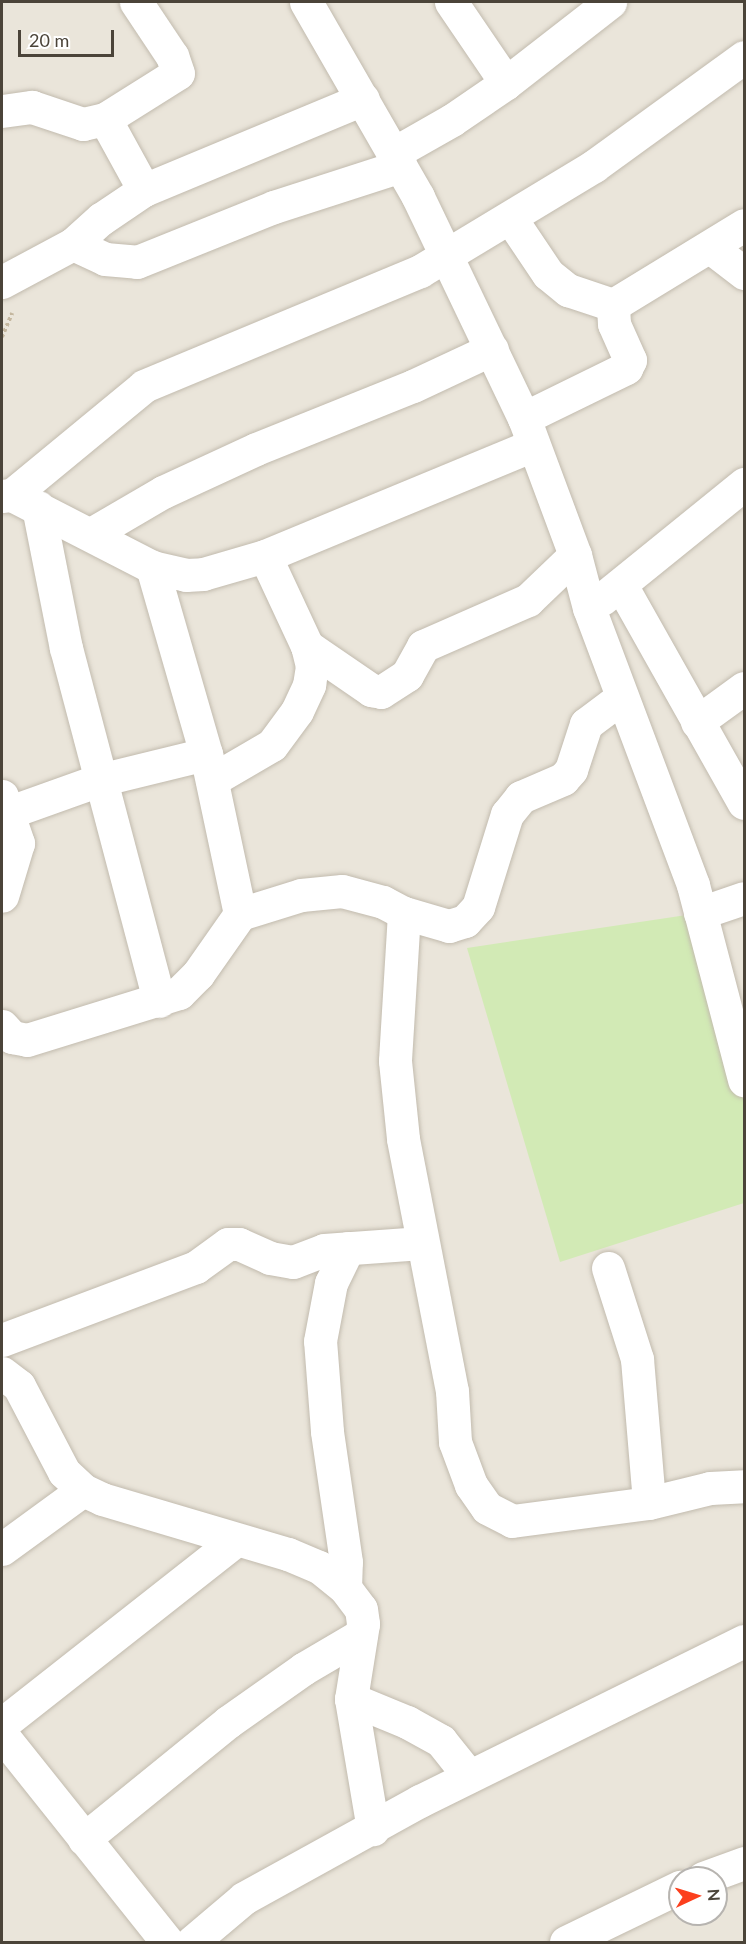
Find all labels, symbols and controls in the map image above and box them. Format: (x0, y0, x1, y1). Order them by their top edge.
scale bar (21, 18, 117, 56)
text: 20 m (29, 29, 69, 51)
north arrow (668, 1866, 728, 1926)
text: N (705, 1888, 724, 1902)

